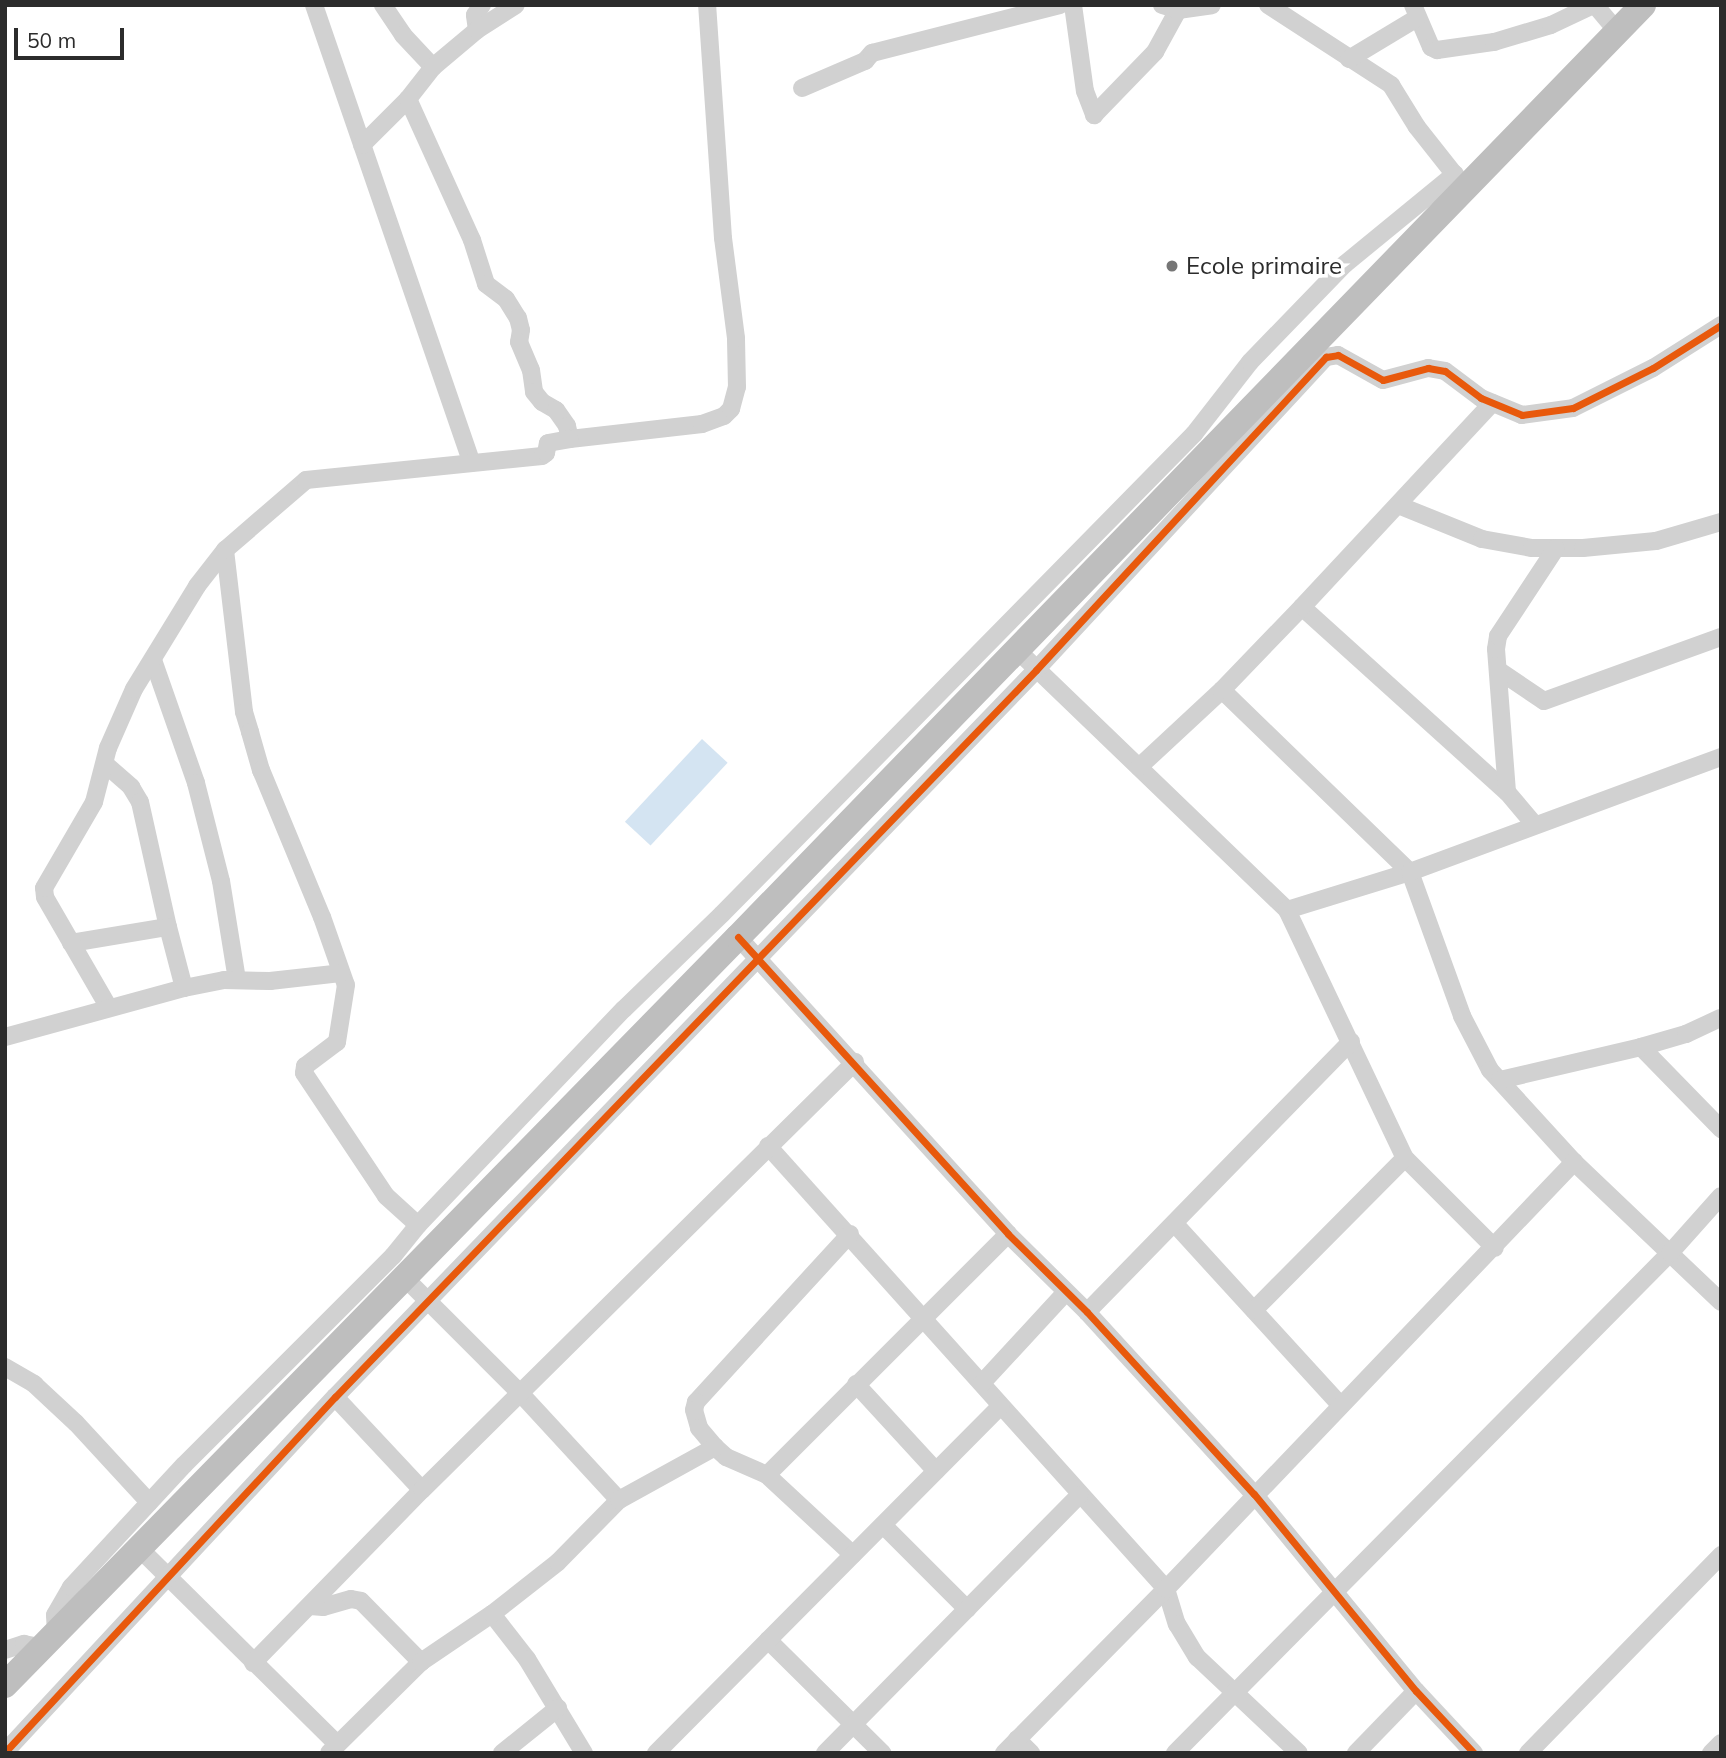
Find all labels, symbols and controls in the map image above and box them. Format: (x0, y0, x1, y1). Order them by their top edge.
scale bar (18, 14, 128, 58)
text: 50 m (27, 27, 76, 53)
place label: Ecole primaire (1186, 252, 1342, 280)
marker: Ecole primaire (1164, 258, 1180, 274)

